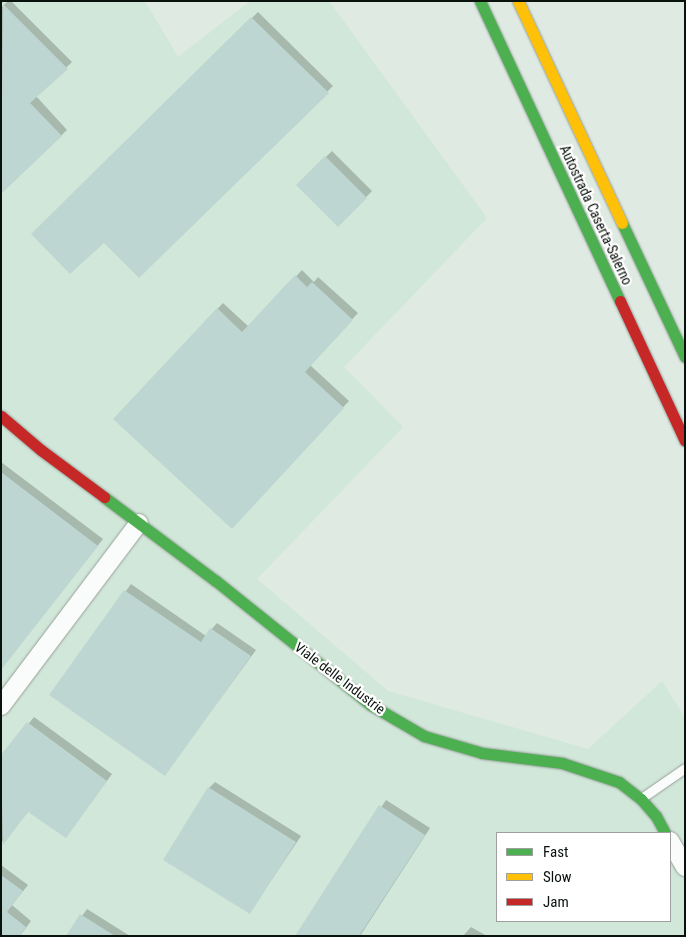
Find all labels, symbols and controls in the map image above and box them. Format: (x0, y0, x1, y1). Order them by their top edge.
street label: Autostrada Caserta-Salerno (556, 142, 636, 288)
street label: Viale delle Industrie (291, 638, 389, 718)
legend (496, 832, 671, 922)
text: Fast (543, 843, 568, 861)
text: Slow (543, 868, 572, 886)
text: Jam (543, 893, 569, 911)

